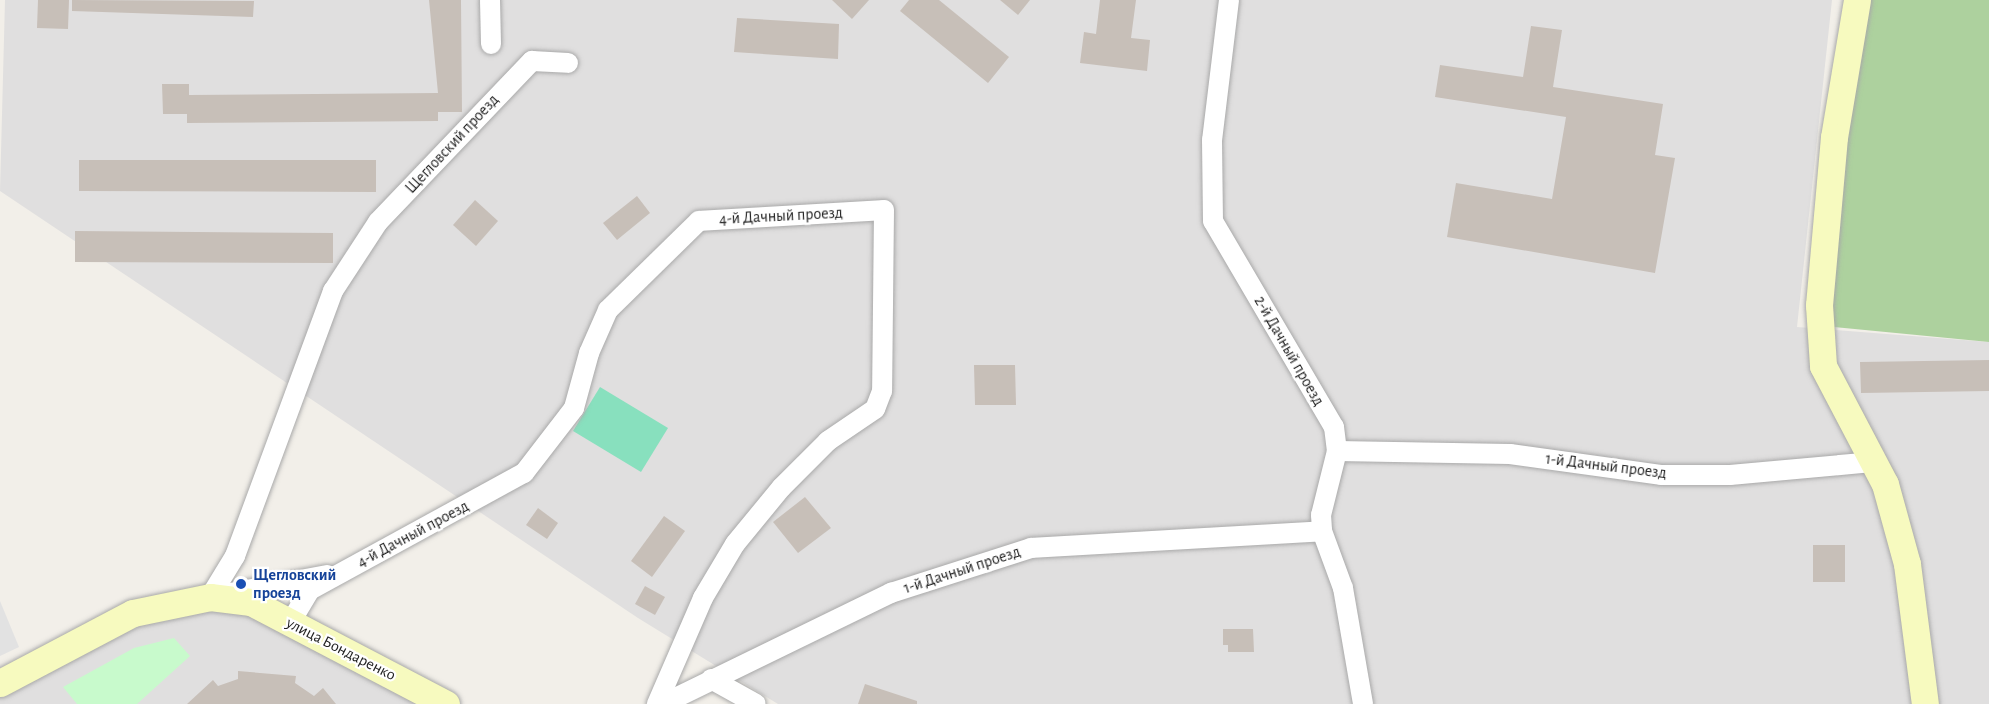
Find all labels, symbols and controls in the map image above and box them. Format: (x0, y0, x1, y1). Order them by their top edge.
street label: Щегловский проезд (401, 90, 503, 198)
street label: 4-й Дачный проезд (719, 203, 843, 229)
street label: 2-й Дачный проезд (1250, 293, 1328, 409)
street label: 1-й Дачный проезд (1544, 449, 1668, 483)
street label: 4-й Дачный проезд (354, 496, 472, 572)
street label: 1-й Дачный проезд (901, 542, 1023, 598)
place label: Щегловский проезд (253, 565, 336, 603)
marker: Щегловский проезд (234, 577, 248, 591)
street label: улица Бондаренко (283, 613, 399, 685)

